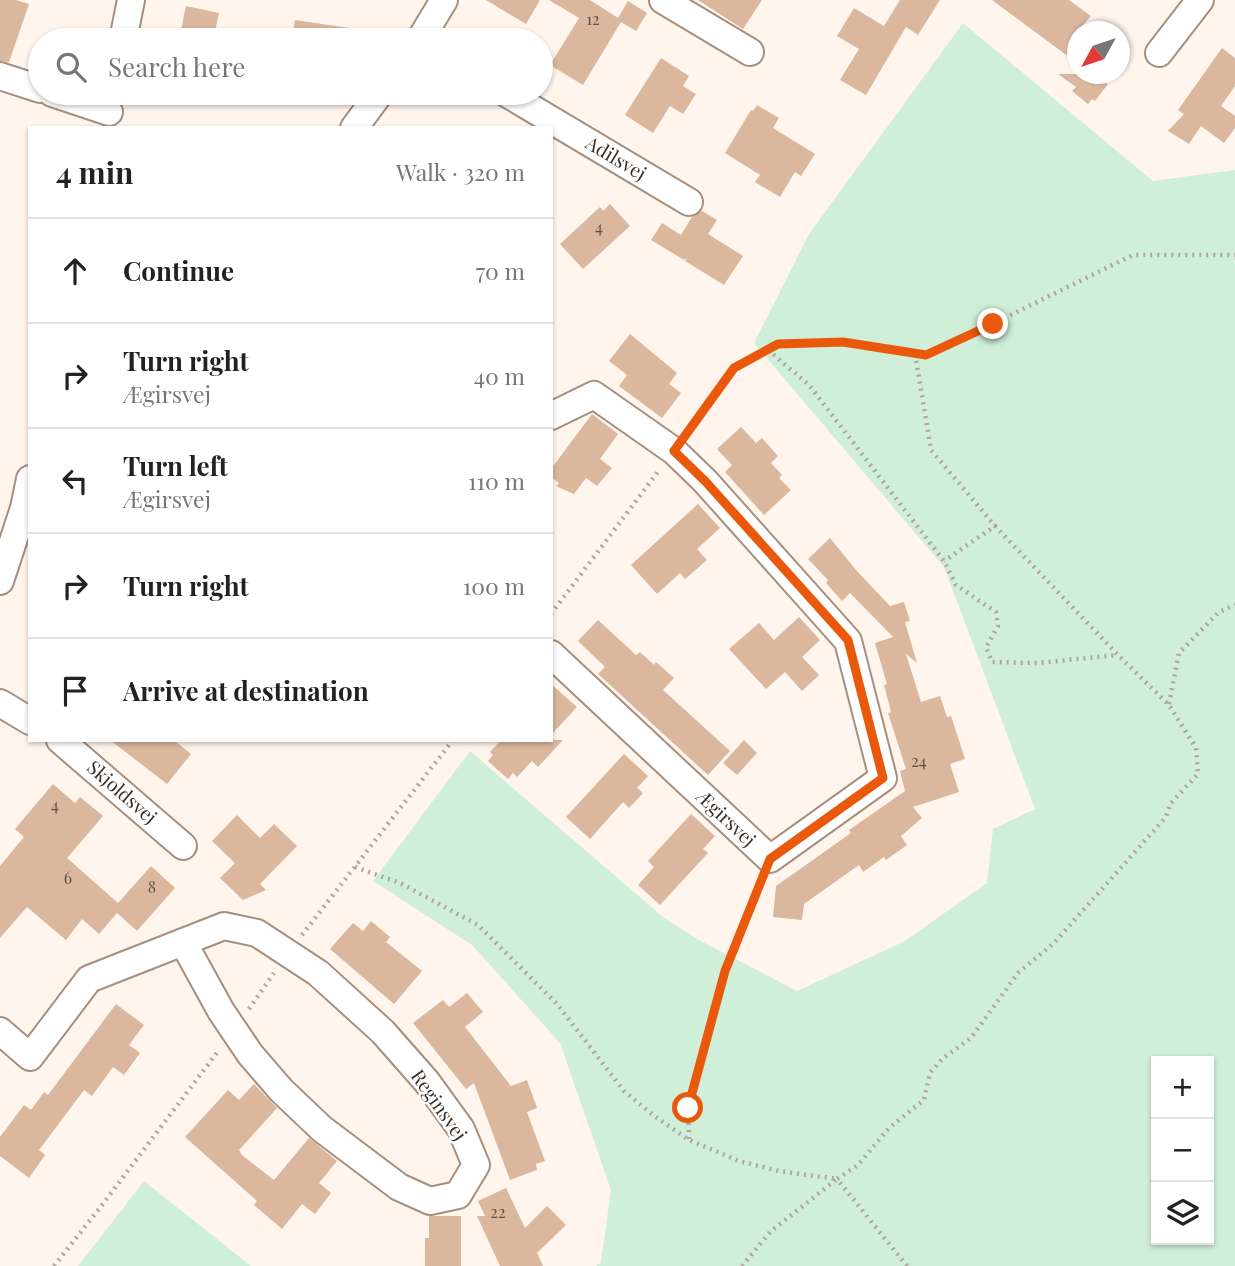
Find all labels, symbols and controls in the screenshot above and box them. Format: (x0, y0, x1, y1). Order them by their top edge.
house number: 12 (586, 8, 600, 29)
north arrow (1067, 21, 1130, 84)
search box (28, 28, 553, 105)
icon: search (52, 48, 90, 86)
text: Search here (108, 49, 245, 84)
street label: Adilsvej (581, 128, 652, 185)
text: 4 min (56, 152, 134, 192)
text: Walk · 320 m (396, 156, 525, 187)
house number: 4 (595, 216, 603, 237)
icon: ahead (56, 252, 94, 290)
text: Continue (123, 253, 234, 288)
text: 70 m (476, 255, 525, 286)
route end (977, 308, 1008, 339)
text: Turn right (123, 343, 249, 378)
icon: right (56, 357, 94, 395)
text: 40 m (474, 360, 525, 391)
text: Ægirsvej (123, 378, 211, 409)
text: Turn left (123, 448, 228, 483)
icon: left (56, 462, 94, 500)
text: 110 m (468, 465, 525, 496)
text: Ægirsvej (123, 483, 211, 514)
icon: right (56, 567, 94, 605)
text: Turn right (123, 568, 249, 603)
text: 100 m (463, 570, 525, 601)
icon: arrive (56, 672, 94, 710)
text: Arrive at destination (123, 673, 369, 708)
house number: 24 (911, 750, 927, 771)
street label: Skjoldsvej (82, 754, 163, 829)
street label: Ægirsvej (691, 782, 762, 852)
house number: 4 (51, 794, 59, 815)
house number: 6 (64, 867, 72, 888)
house number: 8 (148, 876, 156, 897)
map controls (1151, 1056, 1214, 1245)
button: + (1151, 1056, 1214, 1119)
street label: Reginsvej (406, 1064, 474, 1145)
route start (672, 1092, 703, 1123)
button: − (1151, 1119, 1214, 1182)
button: layers (1151, 1182, 1214, 1245)
house number: 22 (490, 1201, 506, 1222)

